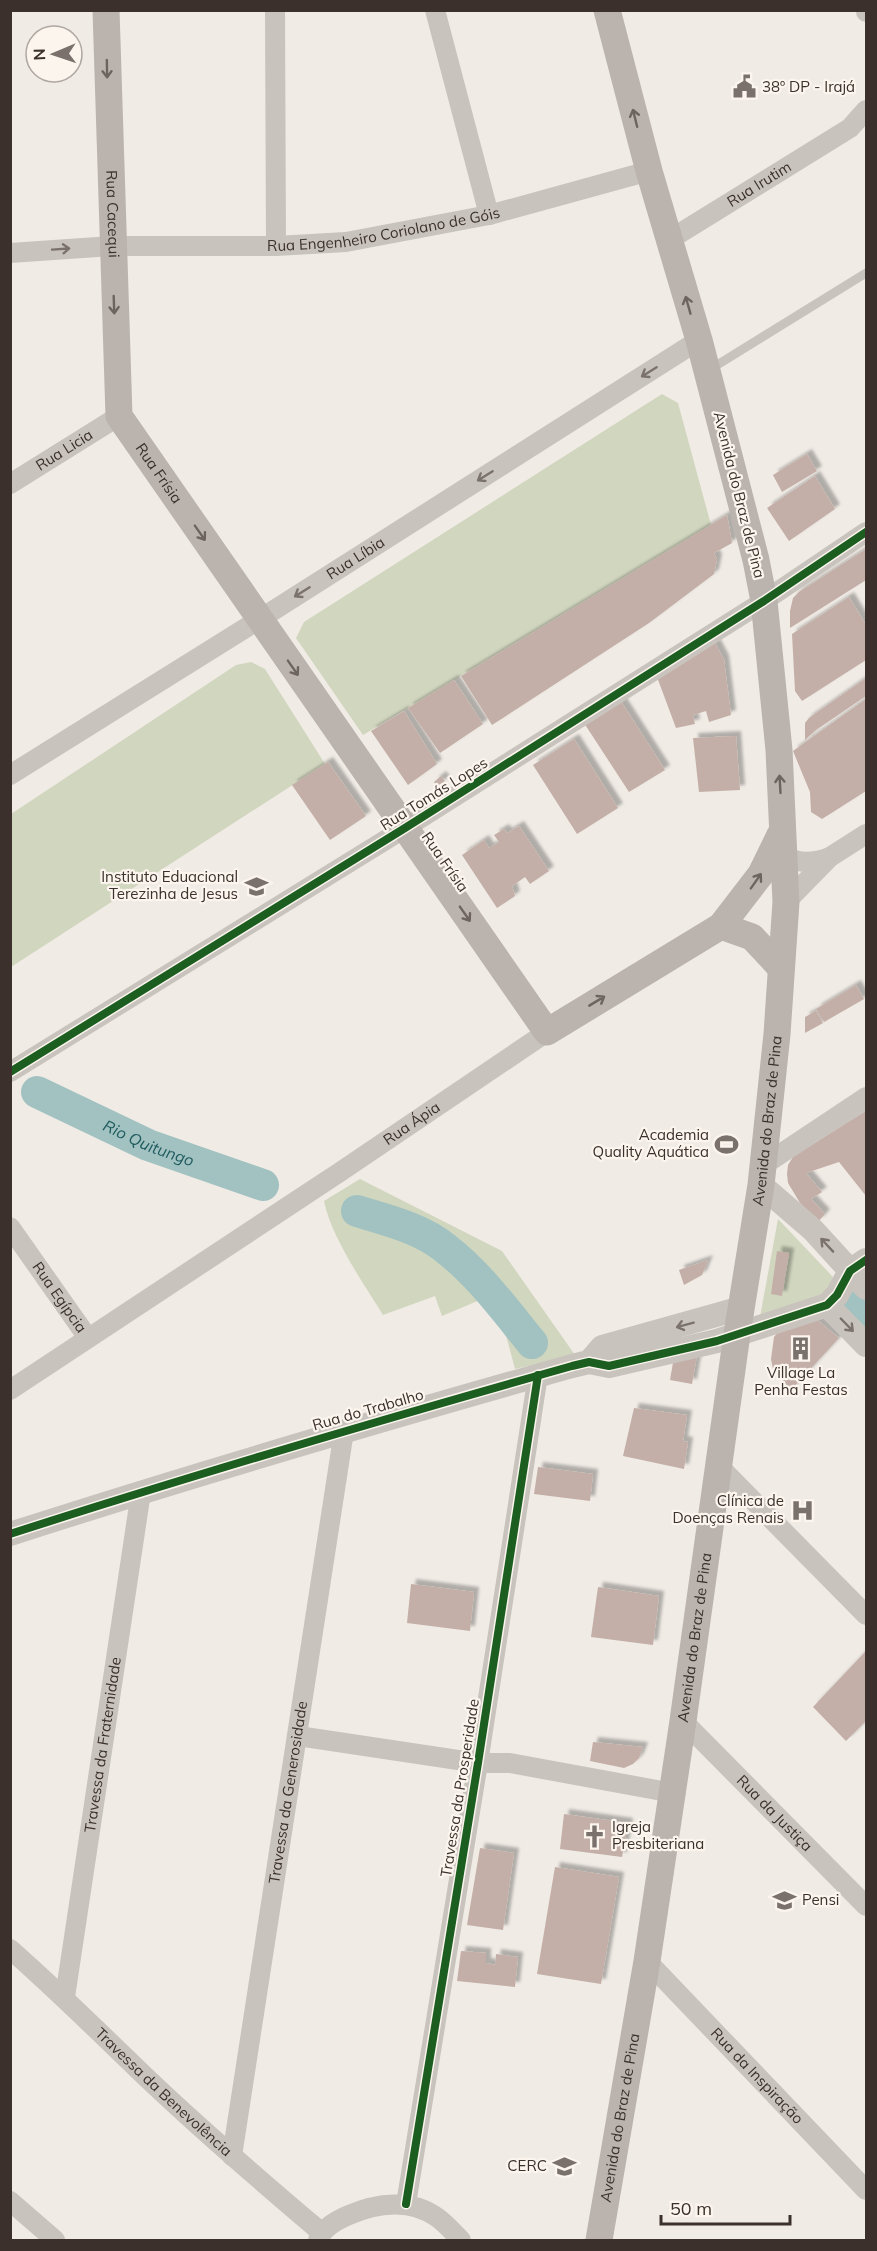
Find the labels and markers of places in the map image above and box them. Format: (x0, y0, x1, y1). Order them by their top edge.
public building icon: 38º DP - Irajá (731, 74, 757, 100)
place label: 38º DP - Irajá (762, 77, 855, 96)
place label: Instituto Eduacional Terezinha de Jesus (101, 867, 238, 903)
school or university icon: Instituto Eduacional Terezinha de Jesus (243, 873, 269, 899)
place label: Academia Quality Aquática (593, 1125, 709, 1161)
sports icon: Academia Quality Aquática (714, 1131, 740, 1157)
building icon: Village La Penha Festas (788, 1336, 814, 1362)
place label: Village La Penha Festas (754, 1363, 848, 1399)
place label: Clínica de Doenças Renais (672, 1491, 784, 1527)
hospital icon: Clínica de Doenças Renais (789, 1497, 815, 1523)
place label: Igreja Presbiteriana (612, 1817, 704, 1853)
church icon: Igreja Presbiteriana (581, 1823, 607, 1849)
school or university icon: Pensi (771, 1887, 797, 1913)
place label: Pensi (802, 1890, 839, 1909)
school or university icon: CERC (552, 2153, 578, 2179)
place label: CERC (507, 2156, 547, 2175)

